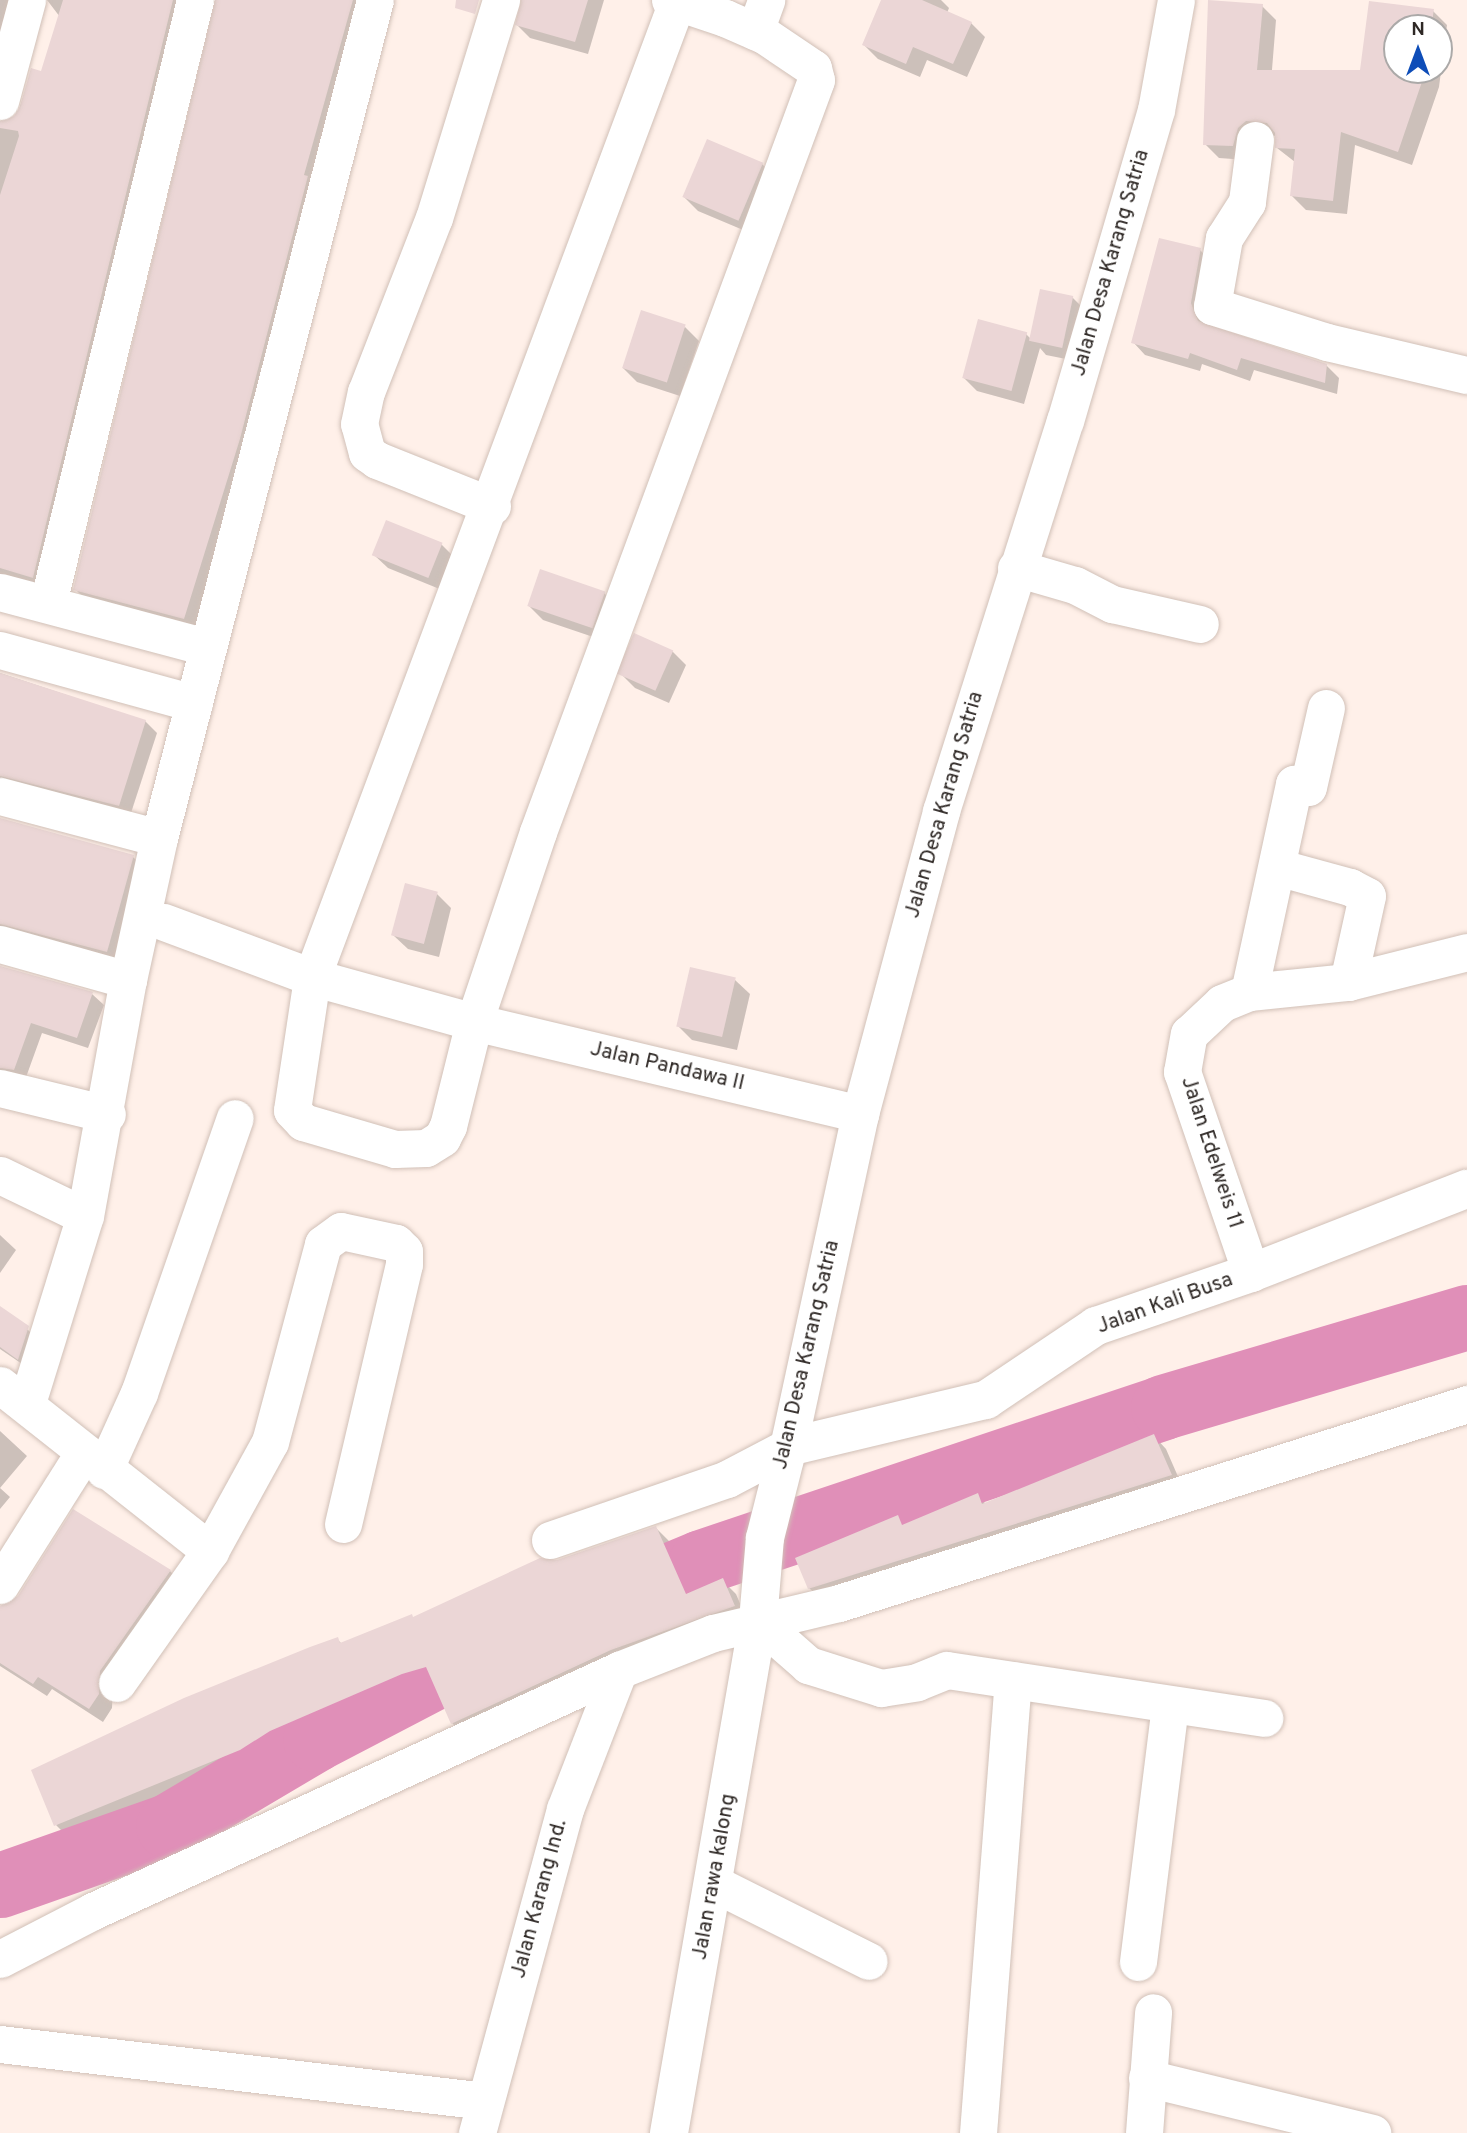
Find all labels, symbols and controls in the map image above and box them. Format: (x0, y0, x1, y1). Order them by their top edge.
north arrow (1383, 14, 1453, 84)
text: N (1411, 18, 1425, 42)
street label: Jalan Desa Karang Satria (1067, 147, 1155, 379)
street label: Jalan Desa Karang Satria (901, 689, 989, 921)
street label: Jalan Pandawa II (587, 1037, 747, 1097)
street label: Jalan Edelweis 11 (1175, 1074, 1247, 1232)
street label: Jalan Desa Karang Satria (768, 1238, 846, 1472)
street label: Jalan Kali Busa (1094, 1268, 1236, 1340)
street label: Jalan rawa kalong (688, 1792, 742, 1962)
street label: Jalan Karang Ind. (507, 1817, 573, 1981)

